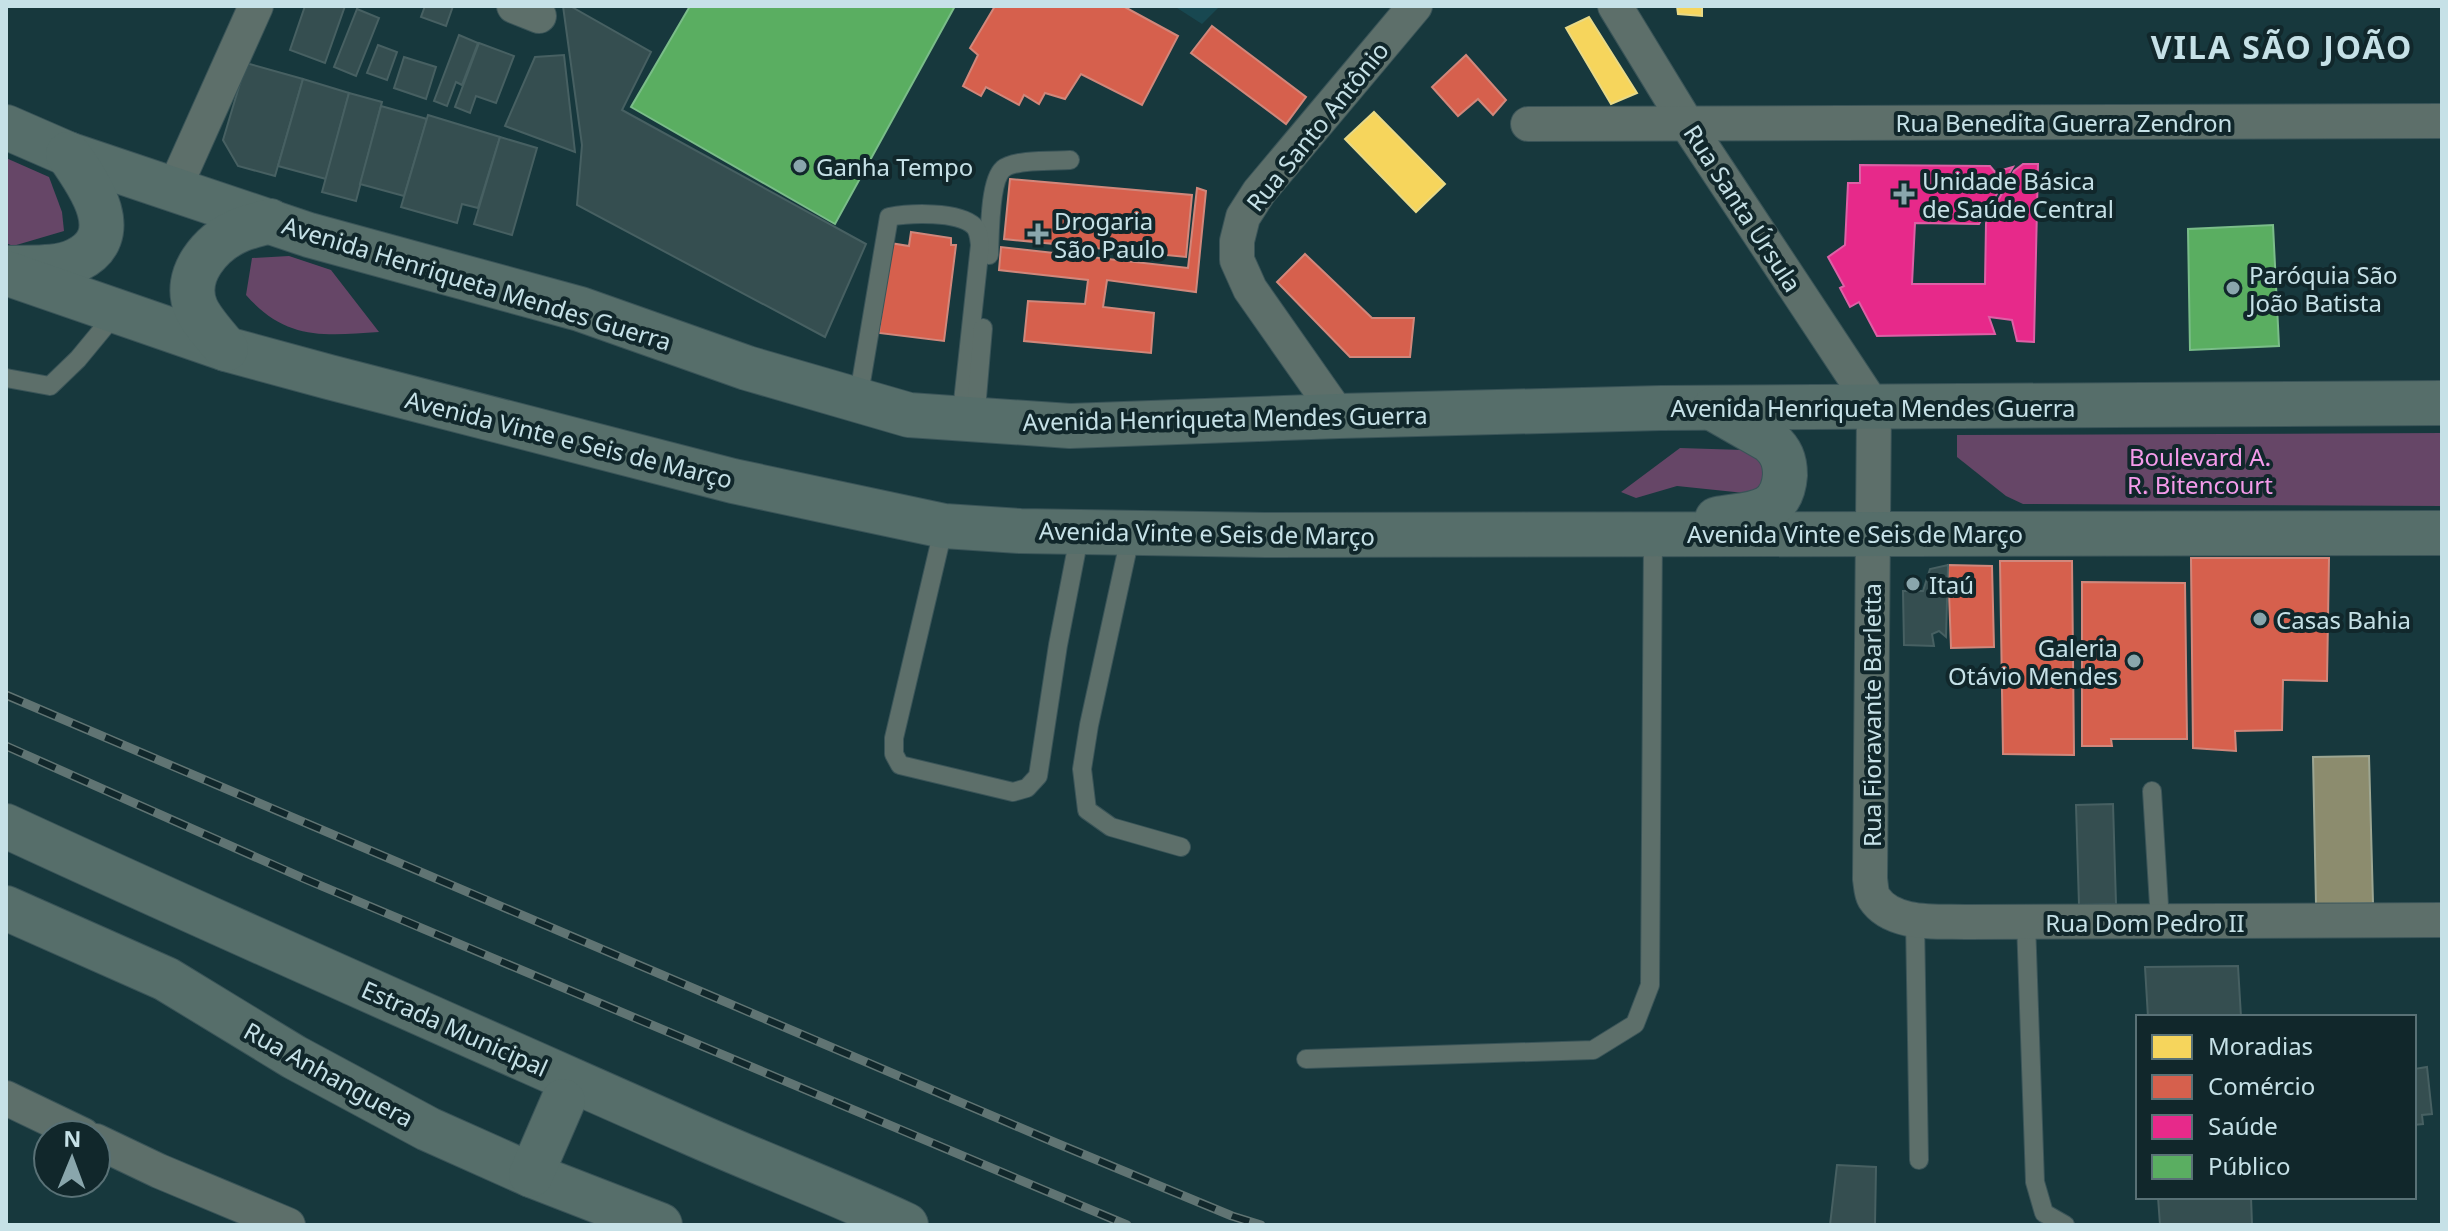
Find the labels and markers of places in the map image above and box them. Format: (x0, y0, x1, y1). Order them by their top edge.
place label: Ganha Tempo (816, 150, 973, 183)
marker: Ganha Tempo (791, 157, 809, 175)
place label: Unidade Básica de Saúde Central (1922, 164, 2114, 225)
marker: Unidade Básica de Saúde Central (1893, 183, 1915, 205)
place label: Drogaria São Paulo (1054, 204, 1165, 265)
marker: Drogaria São Paulo (1029, 225, 1047, 243)
place label: Paróquia São João Batista (2247, 258, 2398, 319)
marker: Paróquia São João Batista (2224, 279, 2242, 297)
place label: Itaú (1929, 568, 1974, 601)
marker: Itaú (1904, 575, 1922, 593)
place label: Casas Bahia (2276, 603, 2411, 636)
marker: Casas Bahia (2251, 610, 2269, 628)
place label: Galeria Otávio Mendes (1948, 631, 2118, 692)
marker: Galeria Otávio Mendes (2125, 652, 2143, 670)

